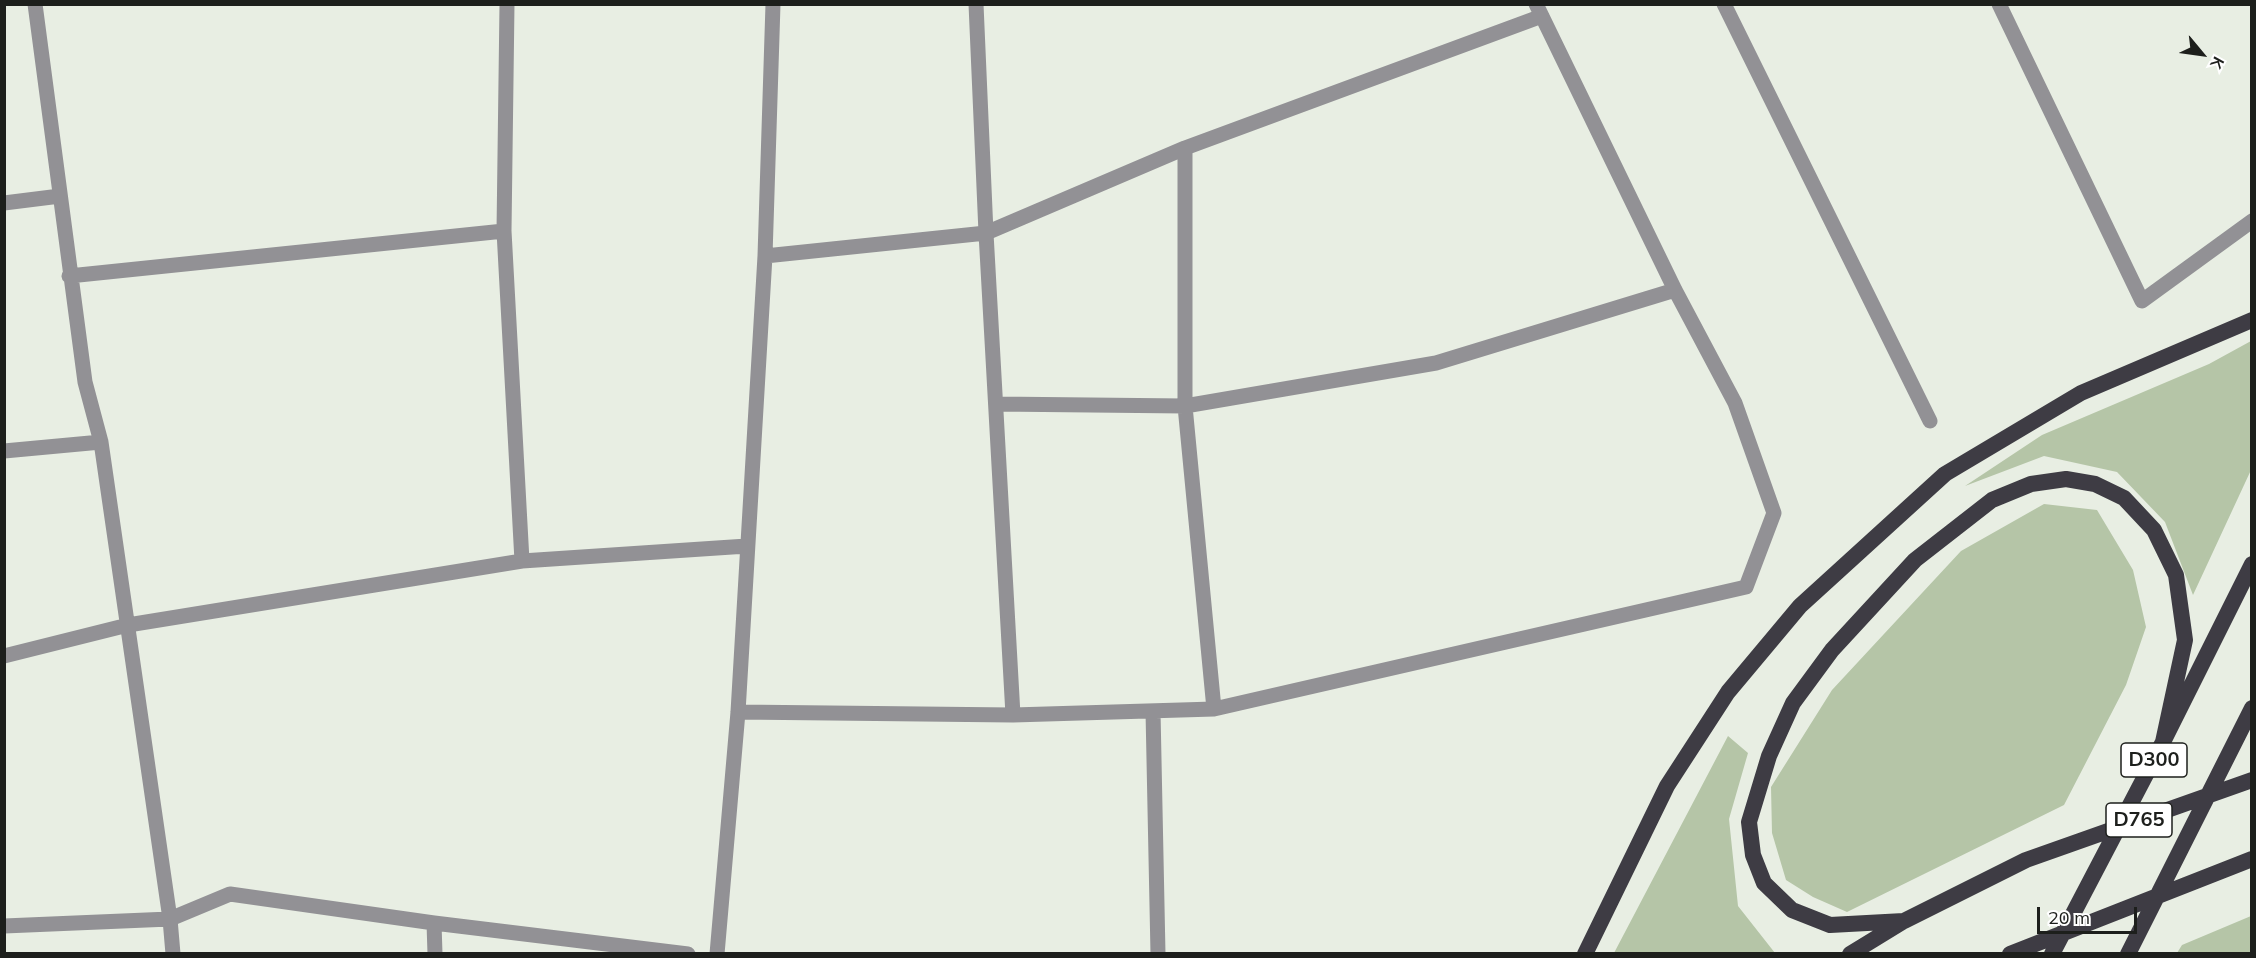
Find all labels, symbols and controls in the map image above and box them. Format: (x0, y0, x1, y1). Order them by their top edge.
north arrow (2172, 24, 2232, 84)
text: K (2206, 53, 2229, 72)
road number: D300 (2121, 743, 2187, 777)
road number: D765 (2106, 803, 2172, 837)
scale bar (2040, 895, 2140, 933)
text: 20 m (2048, 906, 2090, 929)

